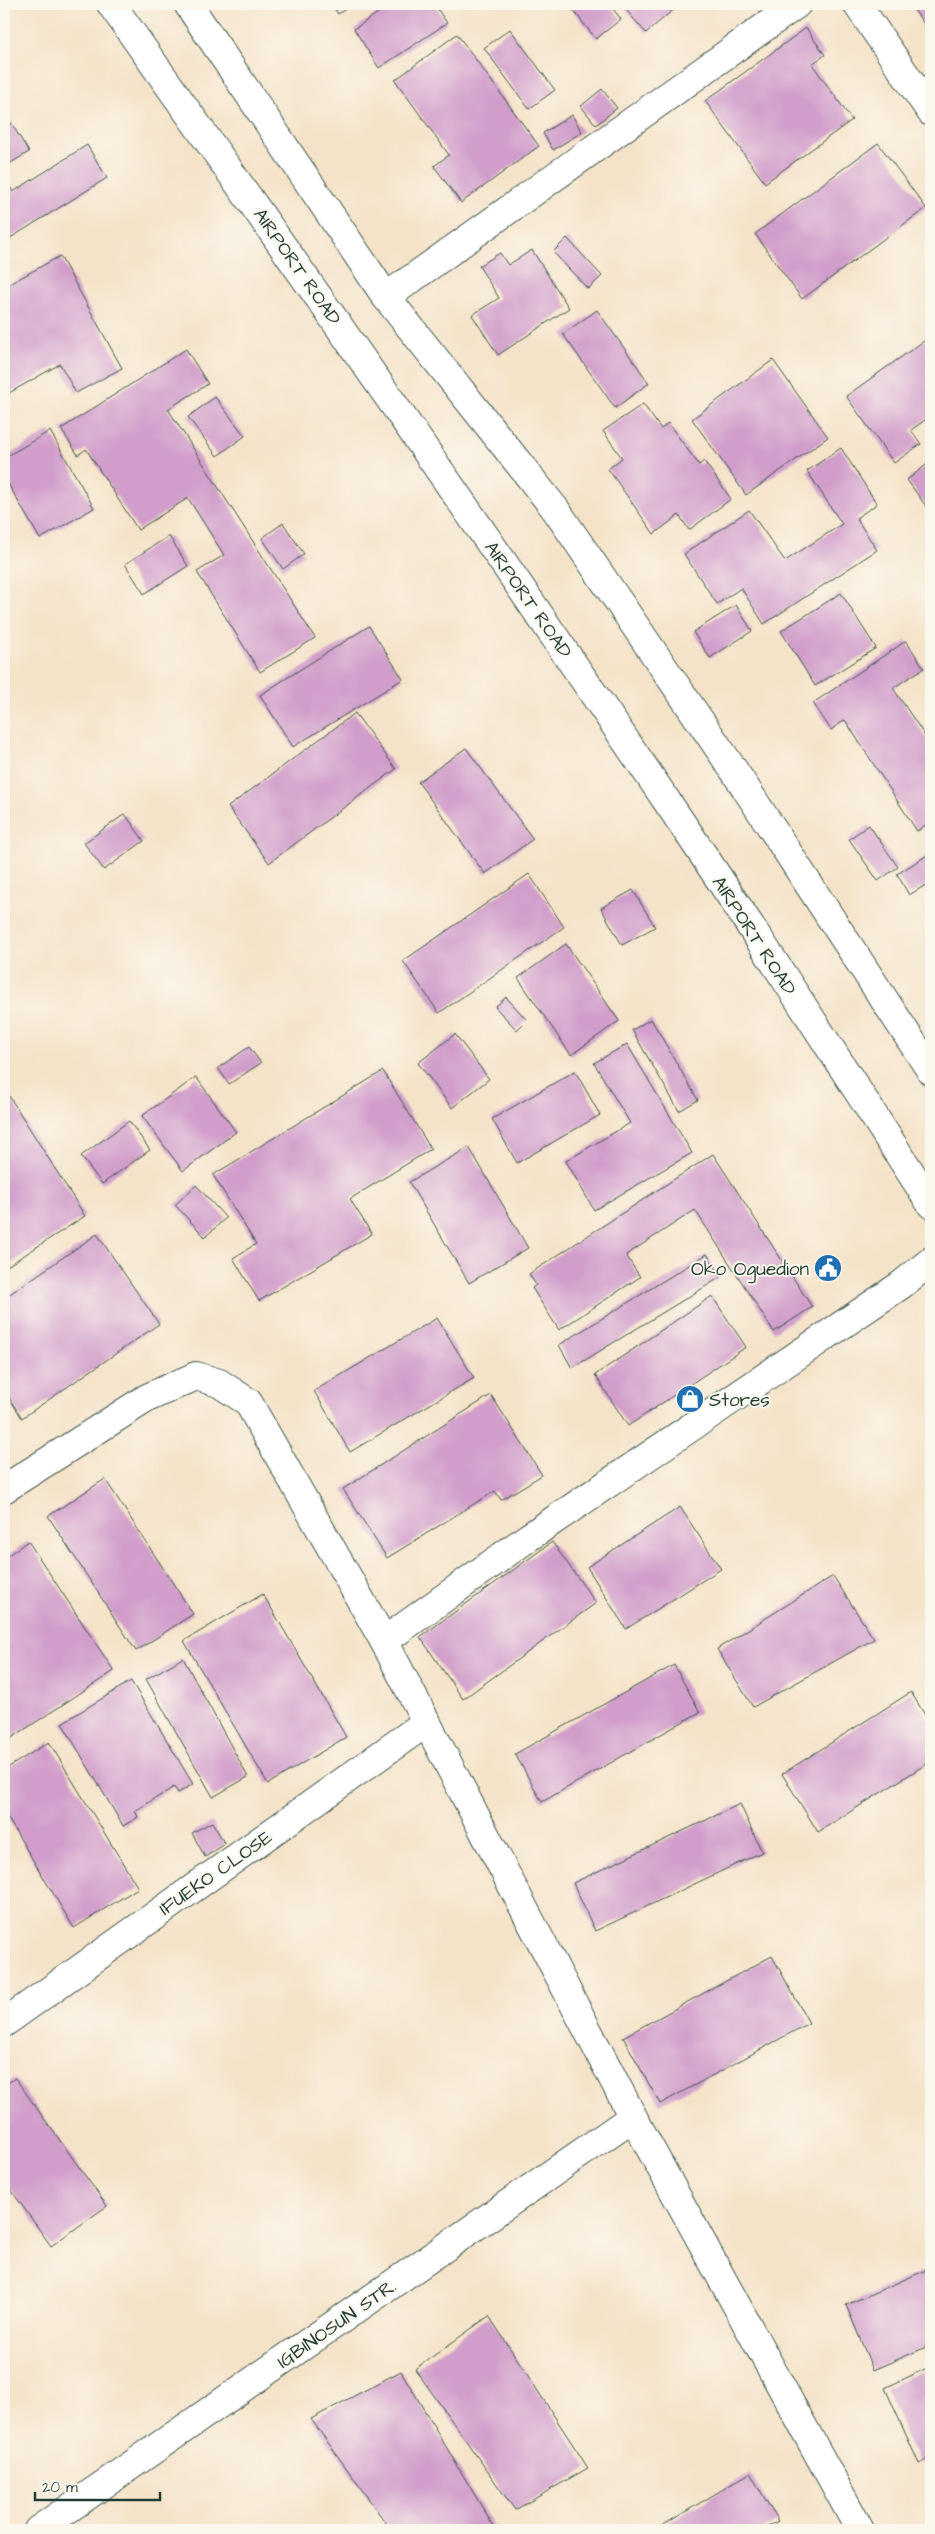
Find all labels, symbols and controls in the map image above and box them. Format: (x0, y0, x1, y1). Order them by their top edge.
street label: AIRPORT ROAD (246, 203, 347, 331)
street label: AIRPORT ROAD (477, 536, 578, 664)
street label: AIRPORT ROAD (705, 871, 802, 1001)
public building icon: Oko Oguedion (813, 1253, 843, 1283)
place label: Oko Oguedion (691, 1256, 809, 1284)
shop icon: Stores (675, 1384, 705, 1414)
place label: Stores (709, 1387, 770, 1414)
street label: IFUEKO CLOSE (154, 1824, 278, 1922)
street label: IGBINOSUN STR. (272, 2273, 402, 2375)
scale bar (35, 2469, 160, 2501)
text: 20 m (42, 2477, 78, 2498)

